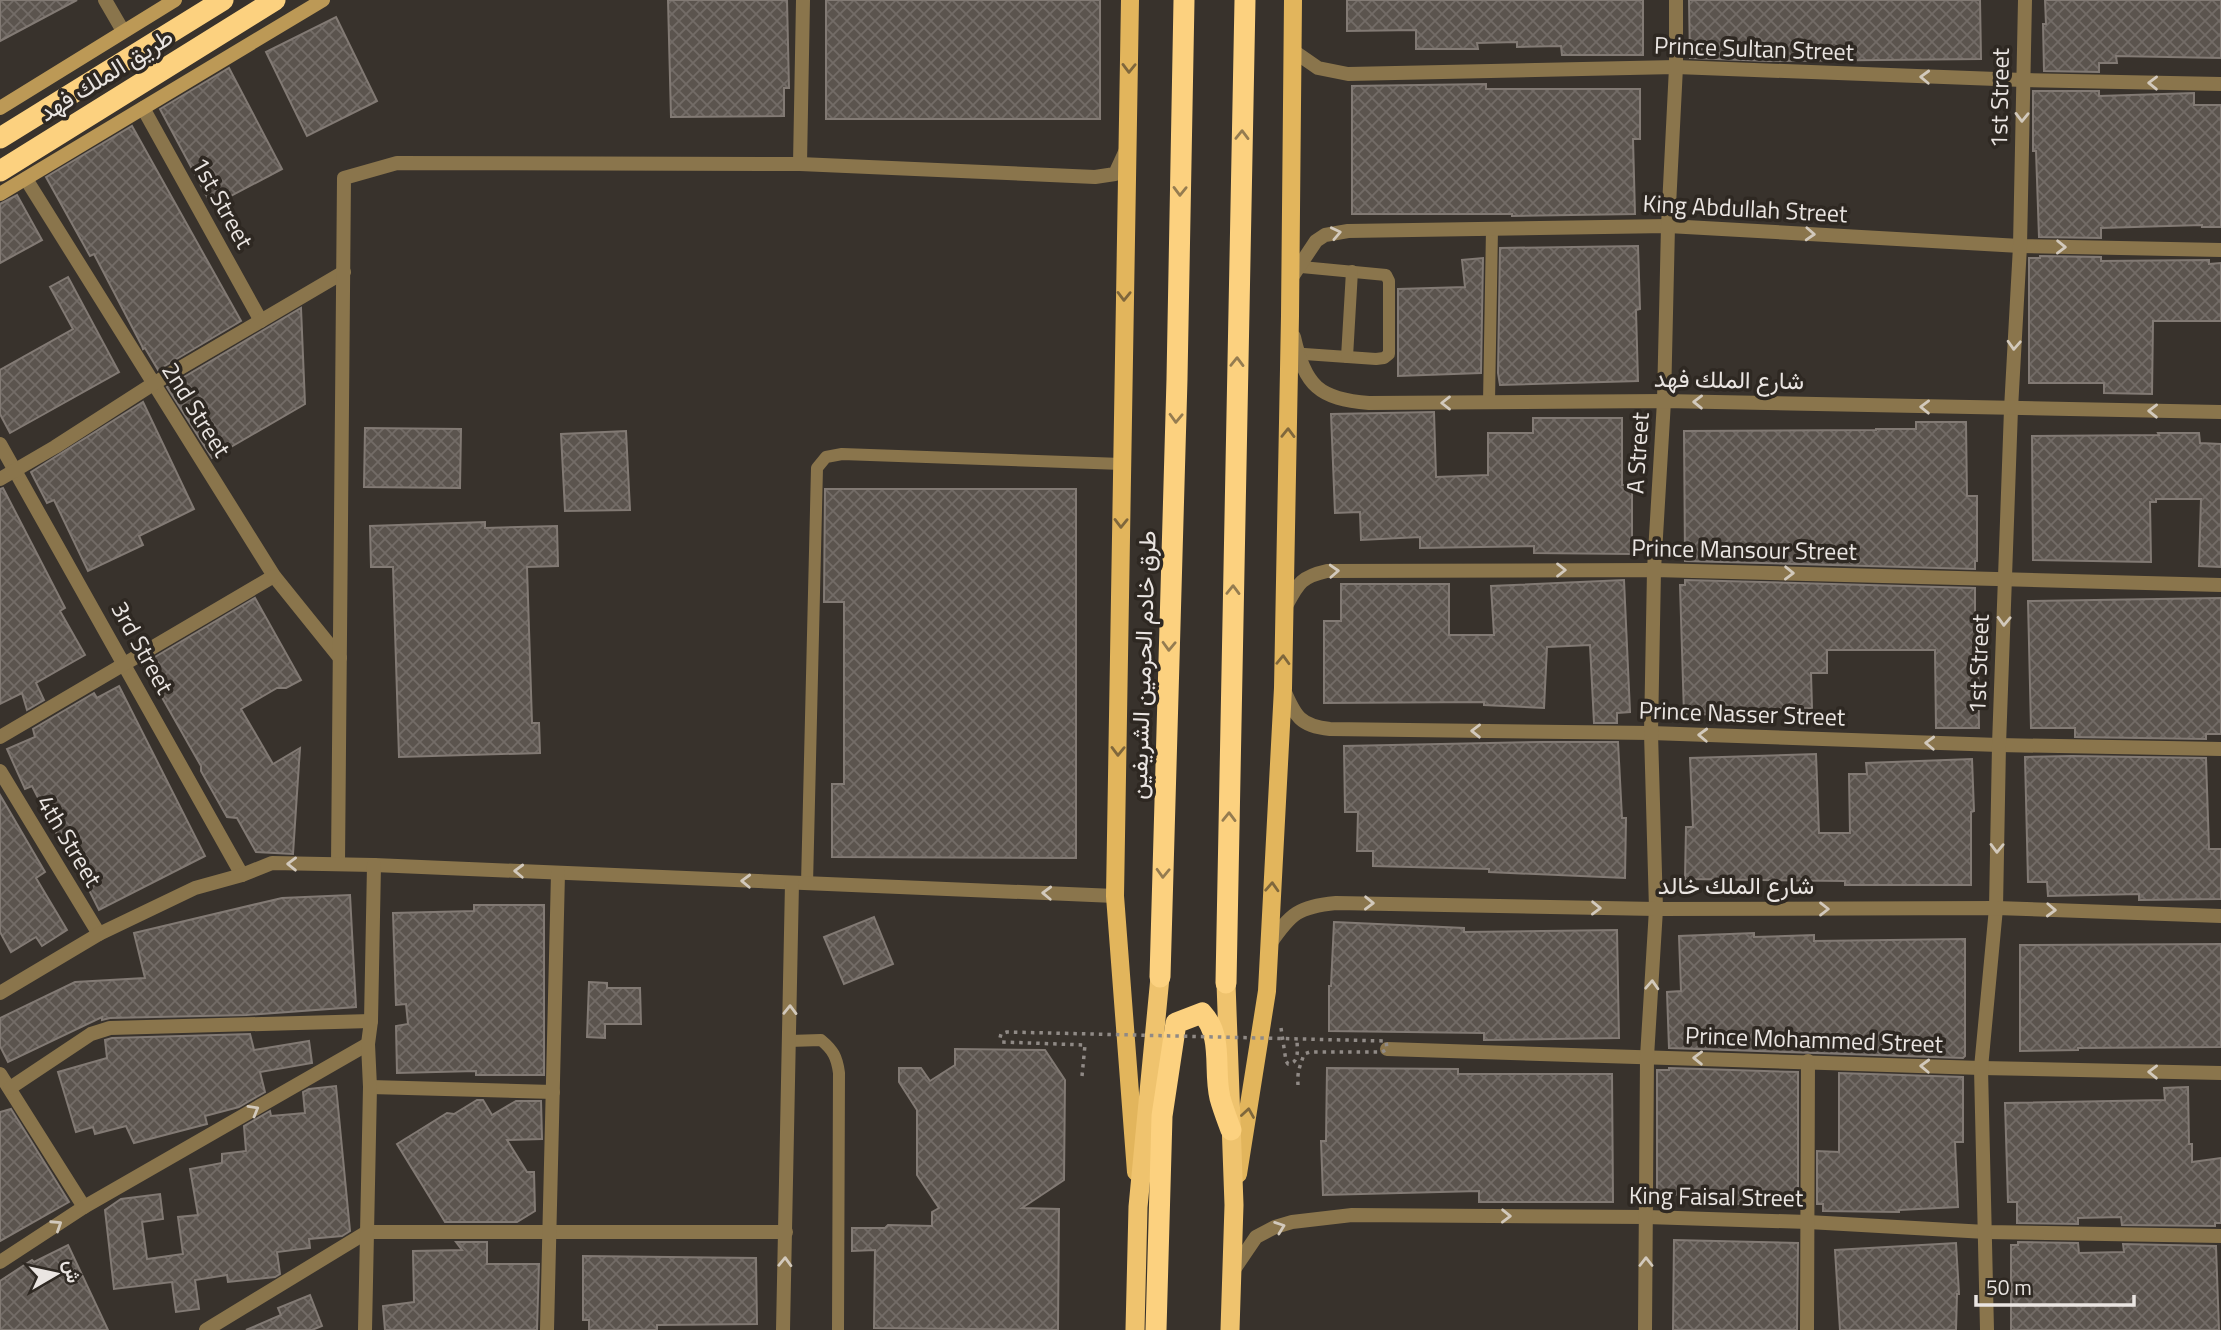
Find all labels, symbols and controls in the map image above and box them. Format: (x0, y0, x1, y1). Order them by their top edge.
street label: طريق الملك فهد (31, 18, 180, 130)
street label: Prince Sultan Street (1653, 27, 1855, 70)
street label: 1st Street (1980, 47, 2018, 148)
one-way arrow (1121, 63, 1136, 74)
one-way arrow (1920, 69, 1931, 84)
one-way arrow (2147, 75, 2158, 90)
one-way arrow (2014, 112, 2030, 123)
one-way arrow (1234, 129, 1250, 140)
street label: 1st Street (183, 150, 263, 256)
one-way arrow (1173, 185, 1188, 196)
street label: King Abdullah Street (1642, 185, 1849, 231)
one-way arrow (1805, 226, 1816, 241)
one-way arrow (1329, 227, 1341, 242)
one-way arrow (2056, 239, 2067, 254)
one-way arrow (1117, 290, 1132, 301)
one-way arrow (2007, 339, 2022, 350)
street label: 2nd Street (153, 355, 241, 465)
one-way arrow (1230, 356, 1245, 367)
street label: شارع الملك فهد (1654, 360, 1804, 398)
one-way arrow (1692, 394, 1703, 410)
one-way arrow (1440, 395, 1451, 411)
one-way arrow (1920, 399, 1931, 414)
one-way arrow (2147, 403, 2158, 419)
street label: A Street (1616, 410, 1658, 495)
one-way arrow (1168, 413, 1183, 424)
one-way arrow (1280, 427, 1296, 437)
one-way arrow (1113, 518, 1129, 529)
street label: Prince Mansour Street (1631, 529, 1858, 569)
street label: طرق خادم الحرمين الشريفين (1119, 530, 1165, 800)
one-way arrow (1556, 562, 1567, 578)
one-way arrow (1329, 564, 1340, 579)
one-way arrow (1784, 565, 1794, 581)
one-way arrow (1225, 584, 1241, 594)
street label: 3rd Street (103, 594, 183, 701)
street label: 1st Street (1958, 613, 1998, 715)
one-way arrow (1996, 616, 2011, 627)
one-way arrow (1162, 640, 1177, 651)
one-way arrow (1276, 654, 1291, 665)
street label: Prince Nasser Street (1638, 691, 1846, 735)
one-way arrow (1470, 723, 1480, 739)
one-way arrow (1697, 728, 1708, 743)
one-way arrow (1925, 735, 1936, 750)
one-way arrow (1110, 745, 1125, 756)
street label: 4th Street (28, 788, 112, 894)
one-way arrow (1221, 811, 1237, 822)
one-way arrow (1989, 843, 2005, 854)
one-way arrow (286, 856, 297, 871)
one-way arrow (513, 864, 524, 879)
street label: شارع الملك خالد (1658, 867, 1814, 903)
one-way arrow (1155, 868, 1171, 879)
one-way arrow (741, 874, 752, 889)
one-way arrow (1264, 882, 1279, 893)
one-way arrow (1041, 885, 1052, 900)
one-way arrow (1363, 896, 1374, 911)
one-way arrow (1591, 900, 1602, 916)
one-way arrow (1819, 901, 1829, 917)
one-way arrow (2046, 902, 2057, 918)
one-way arrow (1644, 980, 1659, 991)
one-way arrow (782, 1004, 798, 1015)
street label: Prince Mohammed Street (1684, 1017, 1944, 1062)
one-way arrow (1692, 1051, 1703, 1066)
one-way arrow (1920, 1058, 1931, 1073)
one-way arrow (2147, 1064, 2158, 1079)
one-way arrow (246, 1105, 259, 1118)
one-way arrow (1240, 1107, 1255, 1119)
street label: King Faisal Street (1629, 1176, 1804, 1216)
one-way arrow (1501, 1208, 1511, 1224)
one-way arrow (50, 1220, 63, 1233)
one-way arrow (1273, 1221, 1285, 1235)
north arrow (21, 1239, 91, 1309)
one-way arrow (777, 1256, 793, 1267)
one-way arrow (1638, 1256, 1654, 1267)
text: ش (57, 1258, 89, 1285)
scale bar (1976, 1264, 2134, 1308)
text: 50 m (1986, 1271, 2032, 1303)

